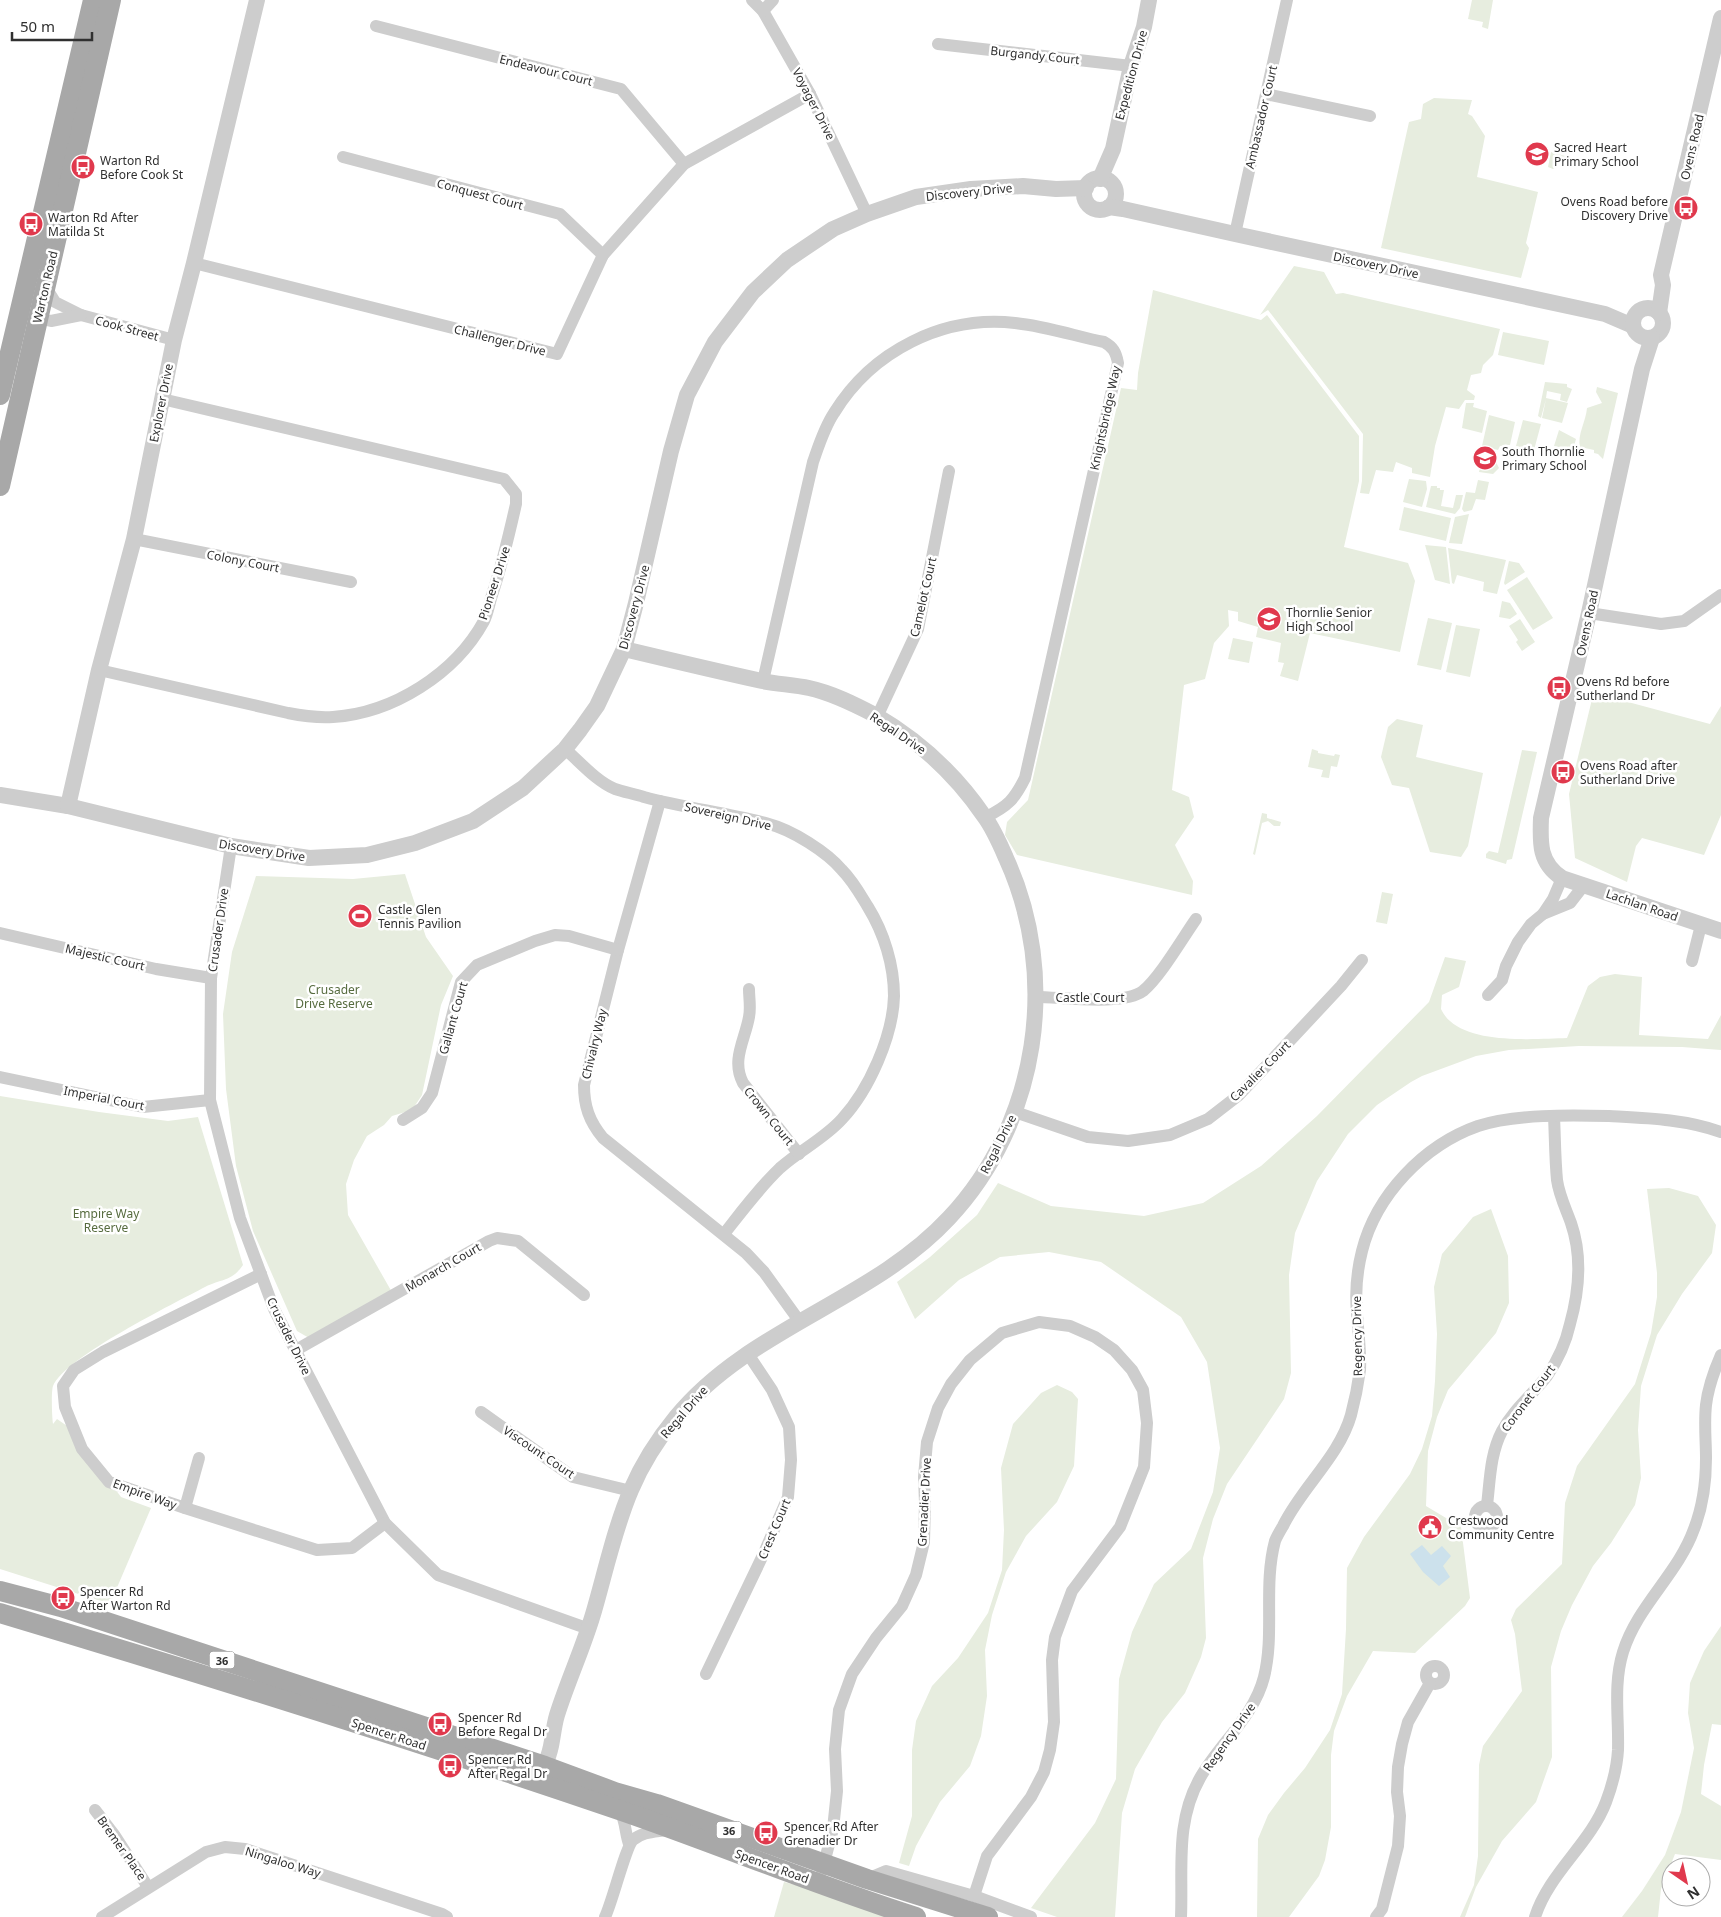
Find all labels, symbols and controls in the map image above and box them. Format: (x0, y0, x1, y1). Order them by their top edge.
scale bar (12, 10, 92, 42)
text: 50 m (20, 16, 55, 36)
street label: Expedition Drive (1111, 28, 1151, 122)
street label: Burgandy Court (989, 42, 1081, 68)
street label: Endeavour Court (498, 50, 595, 90)
street label: Ambassador Court (1241, 63, 1281, 170)
street label: Voyager Drive (789, 65, 840, 143)
street label: Ovens Road (1676, 112, 1708, 182)
place label: Sacred Heart Primary School (1554, 139, 1639, 170)
school or university icon: Sacred Heart Primary School (1524, 141, 1550, 167)
place label: Warton Rd Before Cook St (100, 152, 184, 183)
bus stop icon: Warton Rd Before Cook St (70, 154, 96, 180)
street label: Conquest Court (435, 174, 526, 214)
street label: Discovery Drive (925, 179, 1013, 205)
place label: Ovens Road before Discovery Drive (1561, 193, 1668, 224)
bus stop icon: Ovens Road before Discovery Drive (1673, 195, 1699, 221)
place label: Warton Rd After Matilda St (48, 209, 139, 240)
bus stop icon: Warton Rd After Matilda St (18, 211, 44, 237)
street label: Discovery Drive (1332, 248, 1421, 282)
street label: Warton Road (28, 249, 62, 325)
street label: Cook Street (93, 311, 161, 345)
street label: Challenger Drive (452, 320, 548, 360)
street label: Explorer Drive (145, 362, 177, 444)
street label: Knightsbridge Way (1086, 363, 1125, 472)
place label: South Thornlie Primary School (1502, 443, 1587, 474)
school or university icon: South Thornlie Primary School (1472, 445, 1498, 471)
street label: Pioneer Drive (474, 544, 514, 622)
street label: Colony Court (205, 546, 281, 576)
street label: Camelot Court (906, 555, 941, 639)
street label: Discovery Drive (615, 563, 654, 651)
street label: Ovens Road (1572, 588, 1602, 658)
place label: Thornlie Senior High School (1286, 604, 1372, 635)
school or university icon: Thornlie Senior High School (1256, 606, 1282, 632)
place label: Ovens Rd before Sutherland Dr (1576, 673, 1670, 704)
bus stop icon: Ovens Rd before Sutherland Dr (1546, 675, 1572, 701)
street label: Regal Drive (867, 708, 930, 758)
place label: Ovens Road after Sutherland Drive (1580, 757, 1677, 788)
bus stop icon: Ovens Road after Sutherland Drive (1550, 759, 1576, 785)
street label: Sovereign Drive (683, 798, 773, 834)
street label: Discovery Drive (218, 835, 307, 865)
street label: Lachlan Road (1604, 885, 1680, 925)
street label: Crusader Drive (204, 887, 232, 973)
place label: Castle Glen Tennis Pavilion (378, 901, 461, 932)
sports icon: Castle Glen Tennis Pavilion (347, 903, 373, 929)
street label: Majestic Court (64, 940, 147, 975)
street label: Gallant Court (435, 979, 472, 1056)
park label: Crusader Drive Reserve (295, 981, 373, 1012)
street label: Castle Court (1056, 989, 1125, 1006)
street label: Chivalry Way (577, 1006, 611, 1081)
street label: Cavalier Court (1226, 1036, 1295, 1105)
street label: Imperial Court (62, 1082, 147, 1114)
street label: Crown Court (740, 1083, 798, 1149)
street label: Regal Drive (976, 1111, 1020, 1176)
park label: Empire Way Reserve (73, 1205, 140, 1236)
street label: Monarch Court (402, 1238, 485, 1296)
street label: Crusader Drive (263, 1294, 315, 1378)
street label: Regency Drive (1348, 1295, 1366, 1376)
street label: Coronet Court (1497, 1360, 1559, 1435)
street label: Regal Drive (657, 1382, 712, 1442)
street label: Viscount Court (500, 1422, 579, 1483)
street label: Grenadier Drive (913, 1457, 935, 1547)
street label: Empire Way (111, 1475, 180, 1514)
street label: Crest Court (754, 1496, 795, 1562)
place label: Crestwood Community Centre (1448, 1512, 1555, 1543)
public building icon: Crestwood Community Centre (1417, 1514, 1443, 1540)
place label: Spencer Rd After Warton Rd (80, 1583, 171, 1614)
bus stop icon: Spencer Rd After Warton Rd (50, 1585, 76, 1611)
road number: 36 (210, 1652, 234, 1668)
street label: Regency Drive (1199, 1699, 1259, 1775)
place label: Spencer Rd Before Regal Dr (458, 1709, 547, 1740)
bus stop icon: Spencer Rd Before Regal Dr (427, 1711, 453, 1737)
street label: Spencer Road (349, 1714, 429, 1754)
place label: Spencer Rd After Regal Dr (468, 1751, 547, 1782)
bus stop icon: Spencer Rd After Regal Dr (437, 1753, 463, 1779)
street label: Bremer Place (94, 1812, 151, 1884)
place label: Spencer Rd After Grenadier Dr (784, 1818, 879, 1849)
bus stop icon: Spencer Rd After Grenadier Dr (753, 1820, 779, 1846)
road number: 36 (716, 1822, 742, 1838)
street label: Ningaloo Way (243, 1842, 324, 1882)
street label: Spencer Road (733, 1845, 811, 1887)
north arrow (1661, 1857, 1711, 1907)
text: N (1684, 1882, 1704, 1904)

